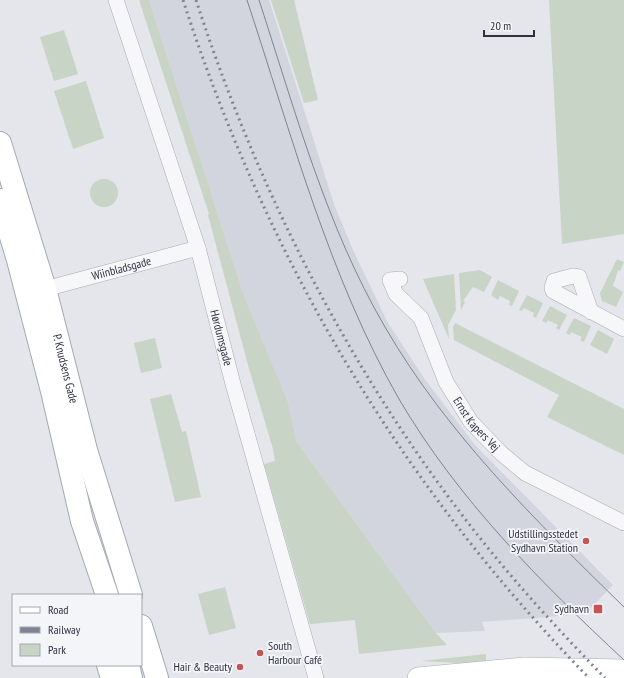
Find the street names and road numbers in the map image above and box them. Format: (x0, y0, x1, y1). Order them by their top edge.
street label: Wiinbladsgade (90, 253, 153, 283)
street label: Hørdumsgade (207, 308, 236, 367)
street label: P. Knudsens Gade (50, 332, 82, 405)
street label: Ernst Kapers Vej (450, 394, 503, 454)

